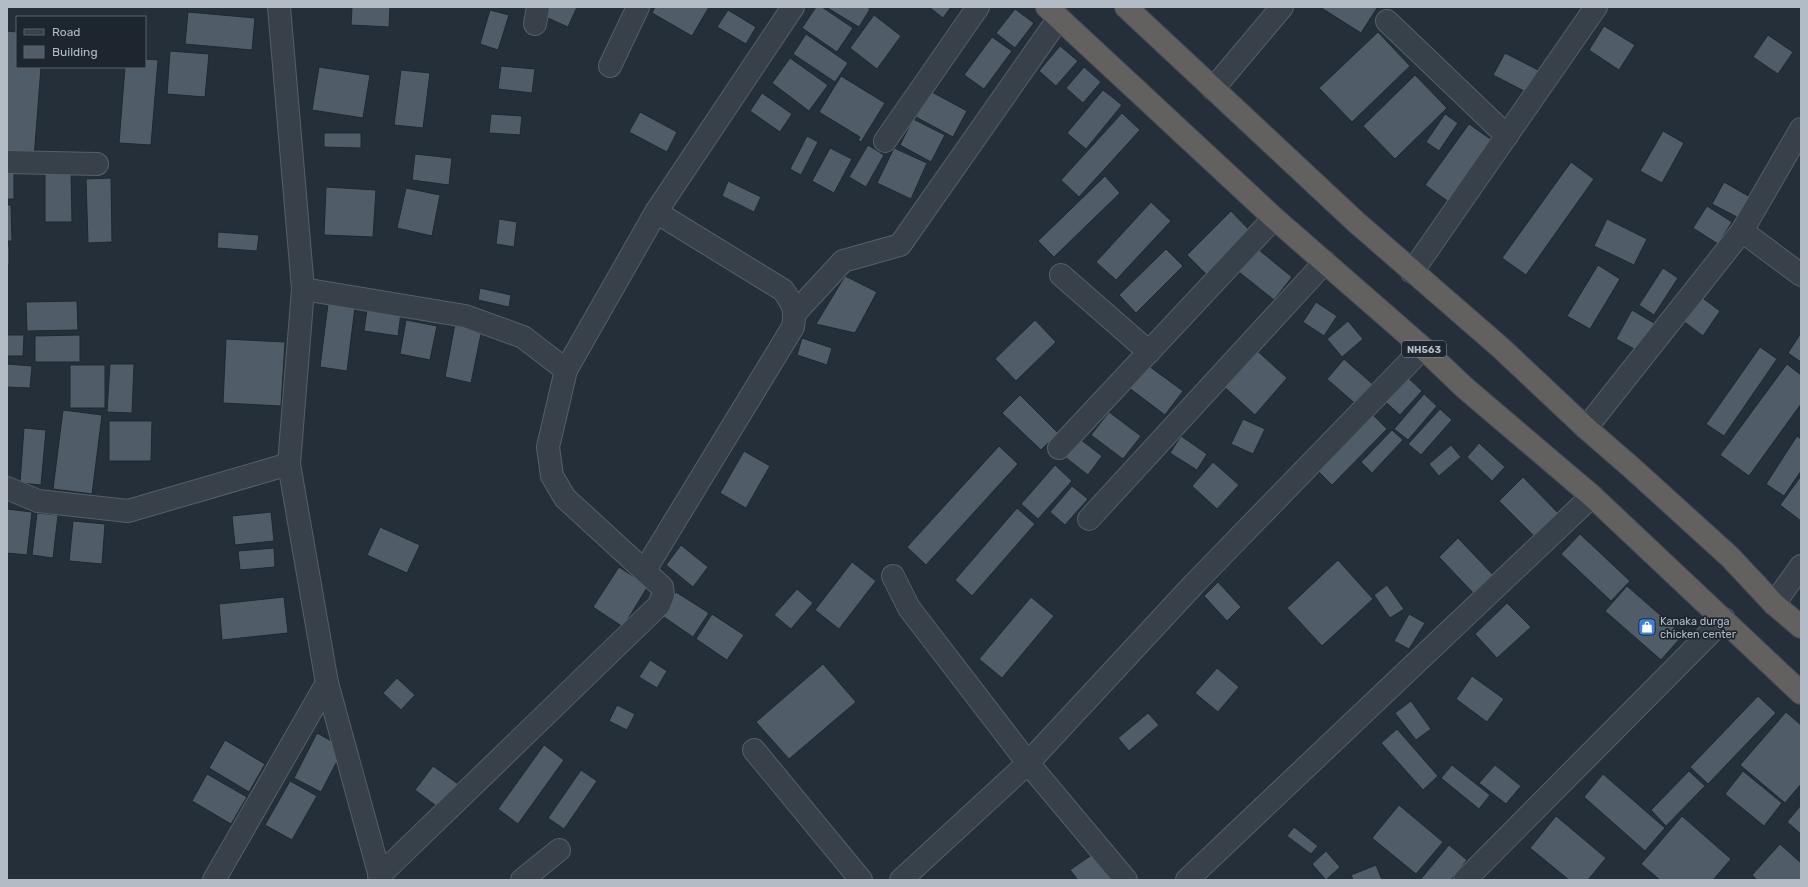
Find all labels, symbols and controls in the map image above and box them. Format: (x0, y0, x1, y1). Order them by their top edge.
legend (16, 16, 146, 68)
text: Road (52, 25, 80, 39)
text: Building (52, 45, 98, 59)
road number: NH563 (1402, 341, 1446, 357)
place label: Kanaka durga chicken center (1660, 615, 1737, 641)
shop icon: Kanaka durga chicken center (1637, 617, 1657, 637)

